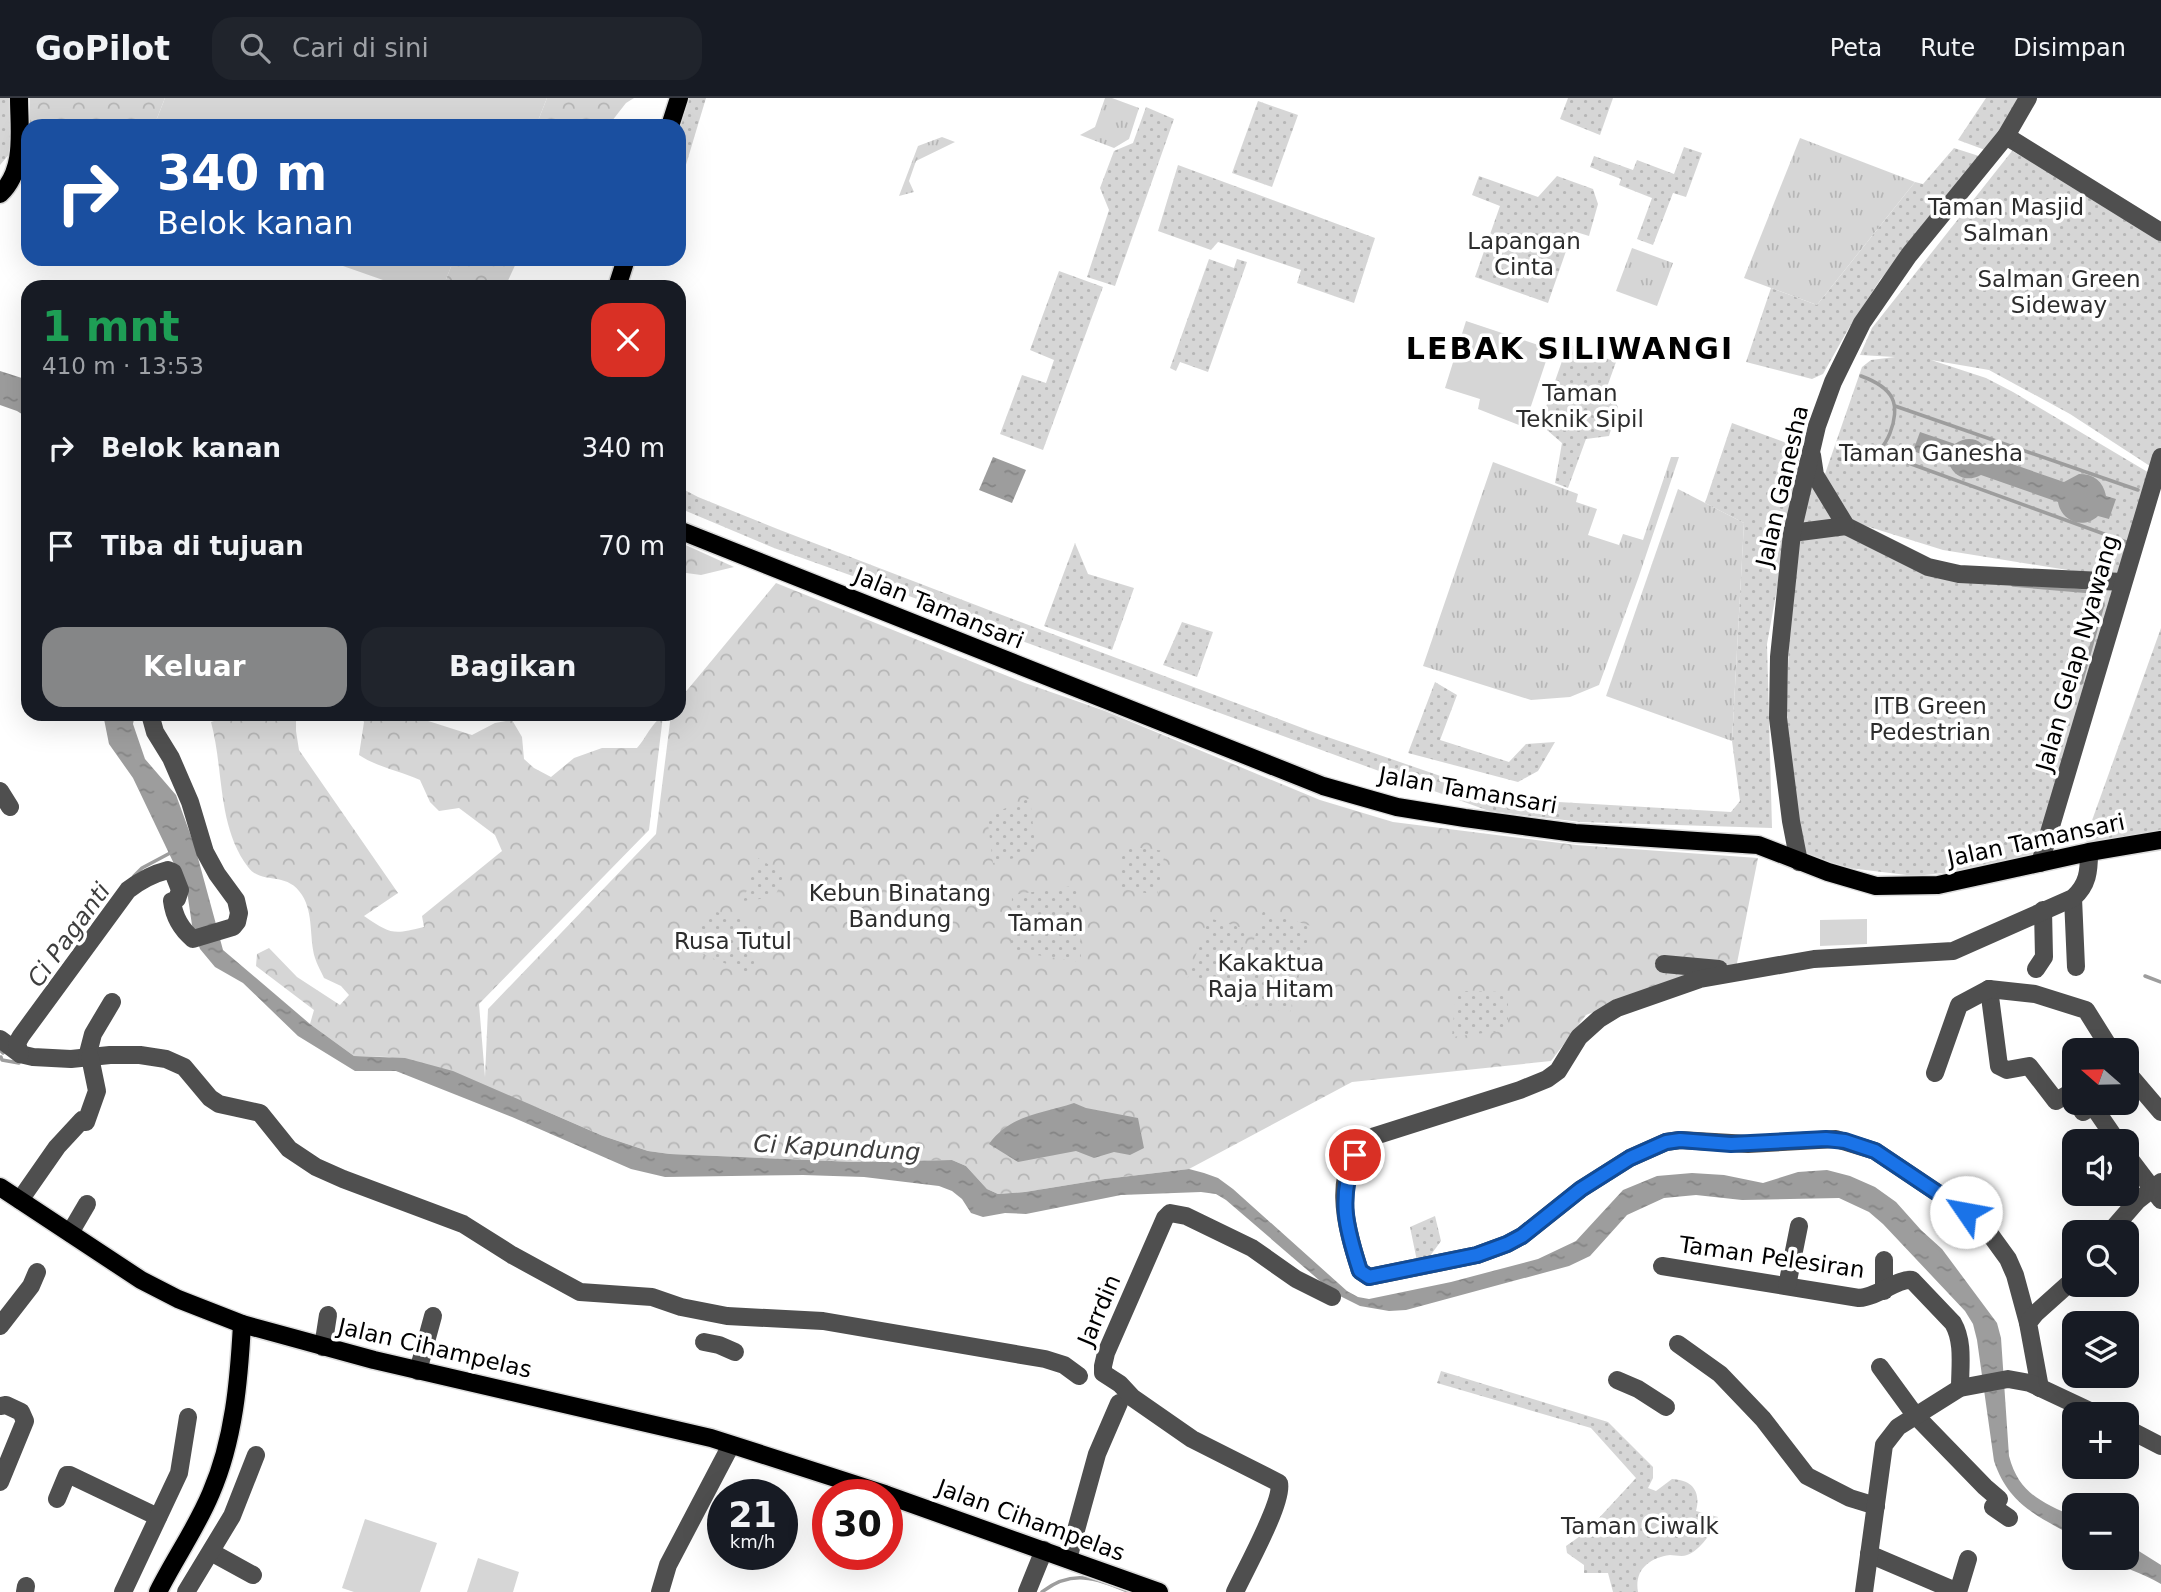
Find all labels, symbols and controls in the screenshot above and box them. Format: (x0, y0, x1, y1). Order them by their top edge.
search box (212, 17, 702, 80)
text: GoPilot (35, 29, 170, 68)
icon: search (236, 29, 274, 67)
text: Cari di sini (292, 33, 429, 63)
text: Peta (1830, 34, 1882, 62)
text: Rute (1920, 34, 1975, 62)
text: Disimpan (2013, 34, 2126, 62)
text: 340 m (157, 145, 327, 202)
icon: right (42, 147, 133, 238)
park label: Taman Masjid Salman (1927, 194, 2084, 246)
text: Belok kanan (157, 204, 354, 242)
park label: Lapangan Cinta (1467, 228, 1581, 280)
park label: Salman Green Sideway (1977, 266, 2141, 318)
text: 1 mnt (42, 302, 180, 351)
button: close (591, 303, 665, 377)
district label: LEBAK SILIWANGI (1406, 331, 1734, 366)
text: 410 m · 13:53 (42, 353, 204, 379)
park label: Taman Teknik Sipil (1515, 380, 1644, 432)
street label: Jalan Ganesha (1750, 403, 1813, 571)
icon: right (42, 429, 80, 467)
text: Belok kanan (101, 433, 281, 463)
text: 340 m (582, 433, 665, 463)
park label: Taman Ganesha (1838, 440, 2023, 466)
icon: arrive (42, 527, 80, 565)
text: Tiba di tujuan (101, 531, 304, 561)
text: 70 m (598, 531, 665, 561)
street label: Jalan Gelap Nyawang (2030, 532, 2123, 776)
street label: Jalan Tamansari (849, 561, 1028, 654)
button: Keluar (42, 627, 347, 707)
button: Bagikan (361, 627, 665, 707)
park label: ITB Green Pedestrian (1869, 693, 1991, 745)
street label: Jalan Tamansari (1375, 761, 1559, 818)
street label: Jalan Tamansari (1943, 809, 2127, 872)
water label: Ci Paganti (22, 877, 116, 992)
park label: Kebun Binatang Bandung (809, 880, 991, 932)
park label: Taman (1007, 910, 1084, 936)
park label: Rusa Tutul (674, 928, 792, 954)
park label: Kakaktua Raja Hitam (1208, 950, 1334, 1002)
north arrow (2062, 1038, 2138, 1115)
map controls (2062, 1038, 2139, 1570)
pin (1325, 1125, 1385, 1185)
button: sound (2062, 1129, 2139, 1206)
water label: Ci Kapundung (753, 1130, 921, 1166)
icon: arrive (1336, 1136, 1374, 1174)
position arrow (1929, 1175, 2003, 1249)
button: search (2062, 1220, 2139, 1297)
street label: Taman Pelesiran (1677, 1231, 1866, 1283)
street label: Jarrdin (1072, 1271, 1126, 1351)
button: layers (2062, 1311, 2139, 1388)
street label: Jalan Cihampelas (334, 1313, 534, 1383)
button: + (2062, 1402, 2139, 1479)
street label: Jalan Cihampelas (932, 1473, 1128, 1566)
speed limit sign: 30 (812, 1479, 903, 1570)
button: − (2062, 1493, 2139, 1570)
text: 21 (728, 1495, 777, 1535)
park label: Taman Ciwalk (1560, 1513, 1720, 1539)
text: km/h (730, 1531, 775, 1552)

